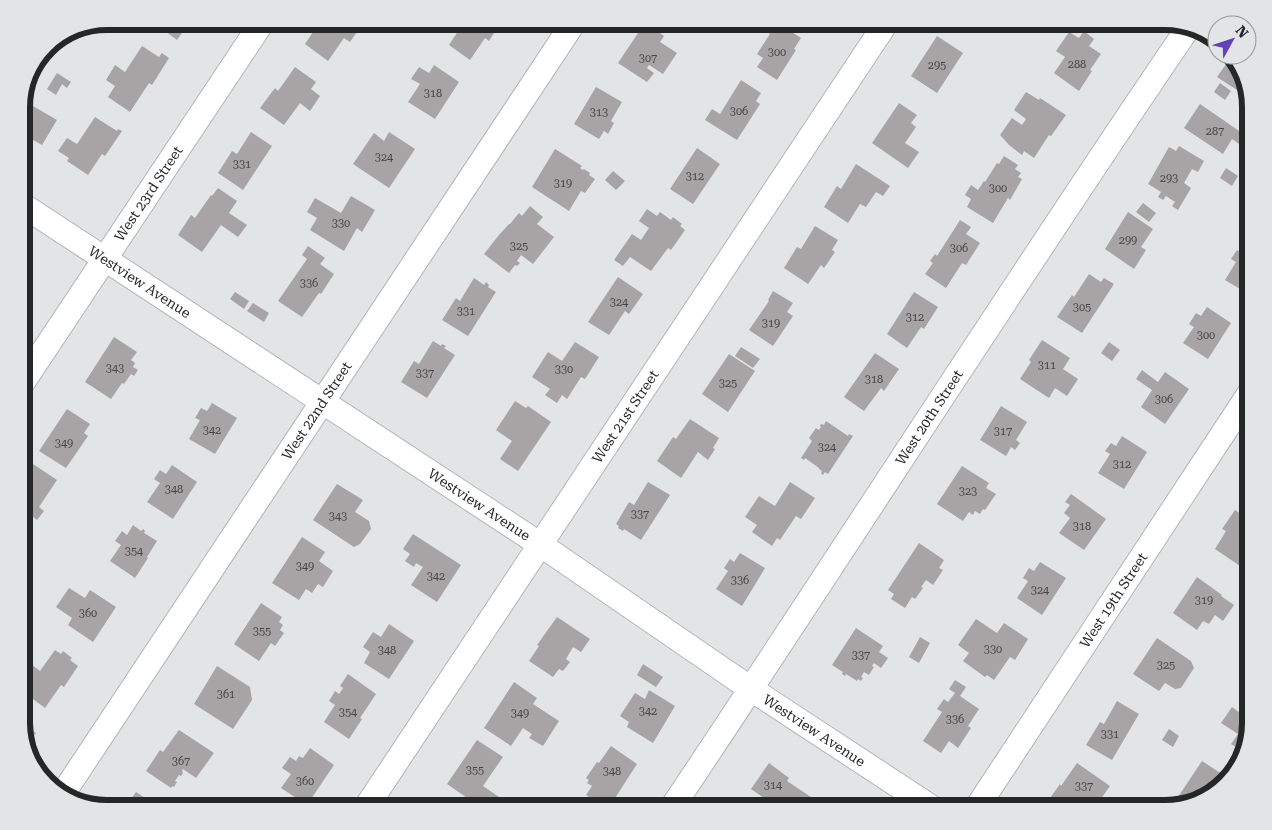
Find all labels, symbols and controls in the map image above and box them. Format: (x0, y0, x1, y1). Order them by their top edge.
north arrow (1207, 15, 1257, 65)
text: N (1232, 22, 1252, 41)
house number: 300 (768, 46, 786, 59)
house number: 307 (639, 52, 657, 65)
house number: 288 (1068, 58, 1086, 71)
house number: 295 (928, 59, 946, 72)
house number: 318 (424, 87, 442, 100)
house number: 306 (730, 105, 748, 118)
house number: 313 (590, 106, 608, 119)
house number: 287 (1206, 125, 1224, 138)
street label: West 23rd Street (111, 143, 186, 244)
house number: 324 (375, 151, 394, 164)
house number: 331 (233, 158, 251, 171)
house number: 312 (686, 170, 704, 183)
house number: 293 (1160, 172, 1178, 185)
house number: 319 (554, 177, 572, 190)
house number: 300 (989, 182, 1007, 195)
house number: 330 (332, 217, 350, 230)
house number: 299 (1119, 234, 1137, 247)
house number: 325 (510, 240, 528, 253)
house number: 306 (950, 242, 968, 255)
street label: Westview Avenue (86, 243, 194, 321)
house number: 336 (300, 277, 318, 290)
house number: 324 (610, 296, 629, 309)
house number: 305 (1073, 301, 1091, 314)
house number: 331 (457, 305, 475, 318)
house number: 312 (906, 311, 924, 324)
house number: 319 (762, 317, 780, 330)
house number: 300 (1197, 329, 1215, 342)
street label: West 22nd Street (278, 359, 355, 463)
house number: 311 (1038, 359, 1056, 372)
house number: 343 (106, 362, 124, 375)
house number: 330 (555, 363, 573, 376)
house number: 337 (416, 367, 434, 380)
street label: West 21st Street (589, 367, 662, 466)
street label: West 20th Street (892, 367, 966, 468)
house number: 318 (865, 373, 883, 386)
house number: 325 (719, 377, 737, 390)
house number: 306 (1155, 393, 1173, 406)
house number: 342 (203, 424, 221, 437)
house number: 317 (994, 425, 1012, 438)
house number: 349 (55, 437, 73, 450)
house number: 324 (818, 441, 837, 454)
house number: 312 (1113, 458, 1131, 471)
street label: Westview Avenue (425, 465, 534, 544)
house number: 348 (165, 483, 183, 496)
house number: 323 (959, 485, 977, 498)
house number: 337 (631, 508, 649, 521)
house number: 343 (329, 510, 347, 523)
house number: 318 (1073, 520, 1091, 533)
house number: 354 (125, 545, 144, 558)
street label: West 19th Street (1076, 550, 1150, 651)
house number: 349 (296, 560, 314, 573)
house number: 342 (427, 570, 445, 583)
house number: 336 (731, 574, 749, 587)
house number: 324 (1031, 584, 1050, 597)
house number: 319 (1195, 594, 1213, 607)
house number: 360 (79, 607, 97, 620)
house number: 355 (253, 625, 271, 638)
house number: 330 (984, 643, 1002, 656)
house number: 348 (378, 644, 396, 657)
house number: 337 (852, 649, 870, 662)
house number: 325 (1157, 659, 1175, 672)
house number: 361 (217, 688, 235, 701)
street label: Westview Avenue (760, 691, 868, 770)
house number: 342 (639, 705, 657, 718)
house number: 354 (339, 706, 358, 719)
house number: 349 (511, 707, 529, 720)
house number: 336 (946, 713, 964, 726)
house number: 331 (1101, 728, 1119, 741)
house number: 367 (172, 755, 190, 768)
house number: 355 (466, 764, 484, 777)
house number: 348 (603, 765, 621, 778)
house number: 360 (296, 775, 314, 788)
house number: 314 (764, 779, 783, 792)
house number: 337 (1075, 780, 1093, 793)

